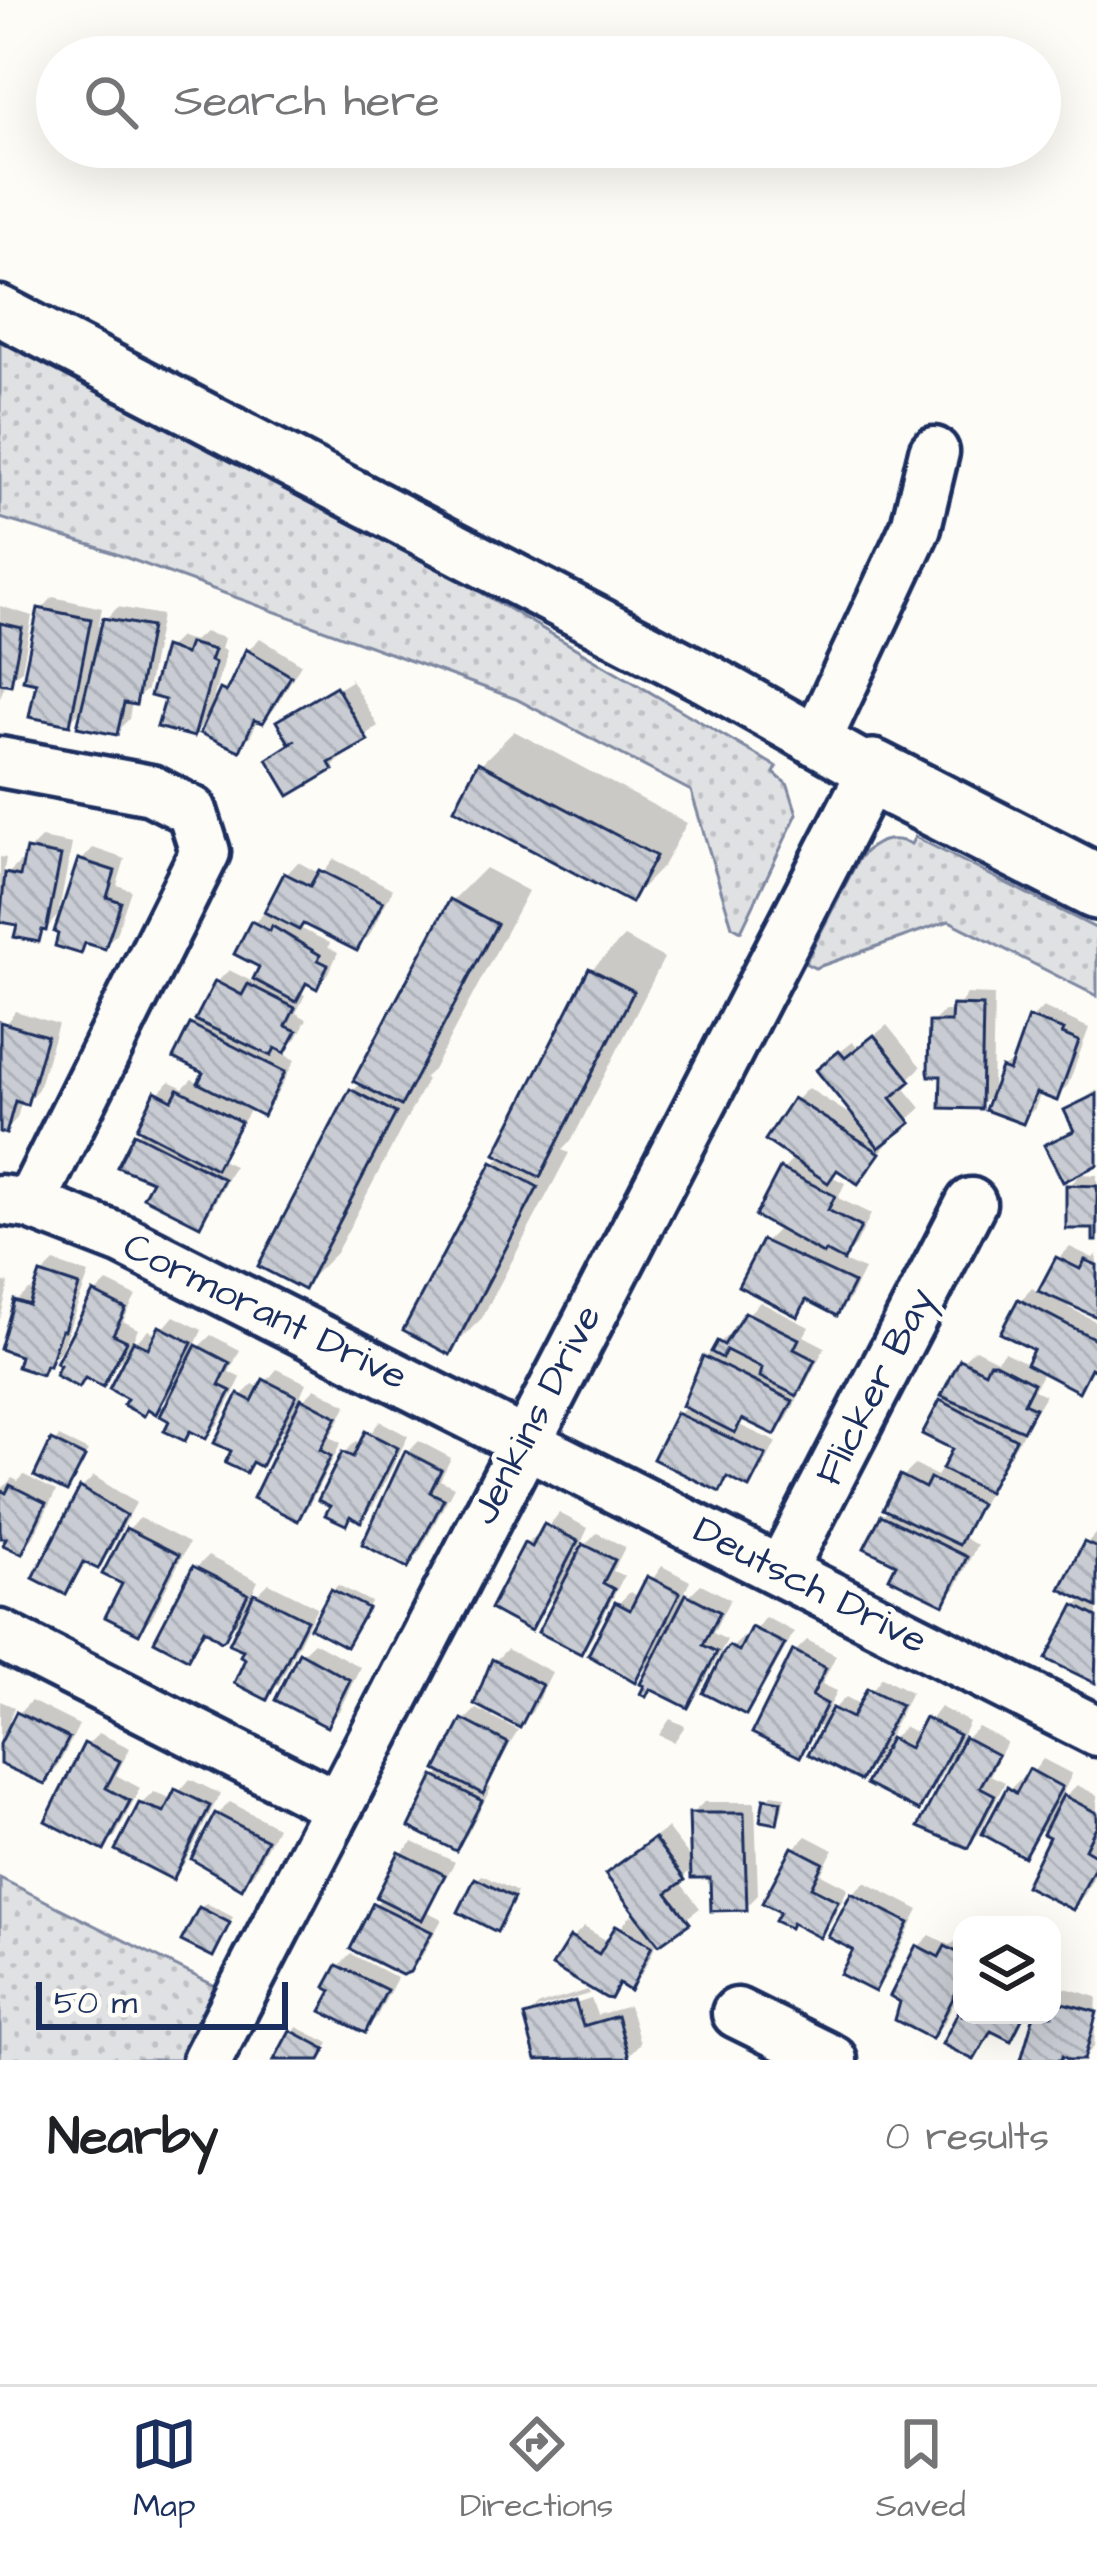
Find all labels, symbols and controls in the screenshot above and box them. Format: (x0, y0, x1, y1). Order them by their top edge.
search box (36, 36, 1061, 168)
icon: search (78, 69, 144, 135)
text: Search here (174, 71, 440, 133)
street label: Cormorant Drive (114, 1220, 416, 1404)
street label: Flicker Bay (803, 1279, 950, 1495)
street label: Jenkins Drive (459, 1296, 615, 1534)
street label: Deutsch Drive (684, 1504, 936, 1668)
map controls (953, 1916, 1061, 2024)
button: layers (953, 1916, 1061, 2024)
scale bar (36, 1976, 288, 2029)
text: 50 m (54, 1980, 137, 2026)
text: Nearby (48, 2103, 218, 2174)
text: 0 results (885, 2111, 1049, 2165)
tab: Map (131, 2411, 197, 2529)
tab: Directions (460, 2411, 613, 2529)
tab: Saved (876, 2411, 966, 2529)

